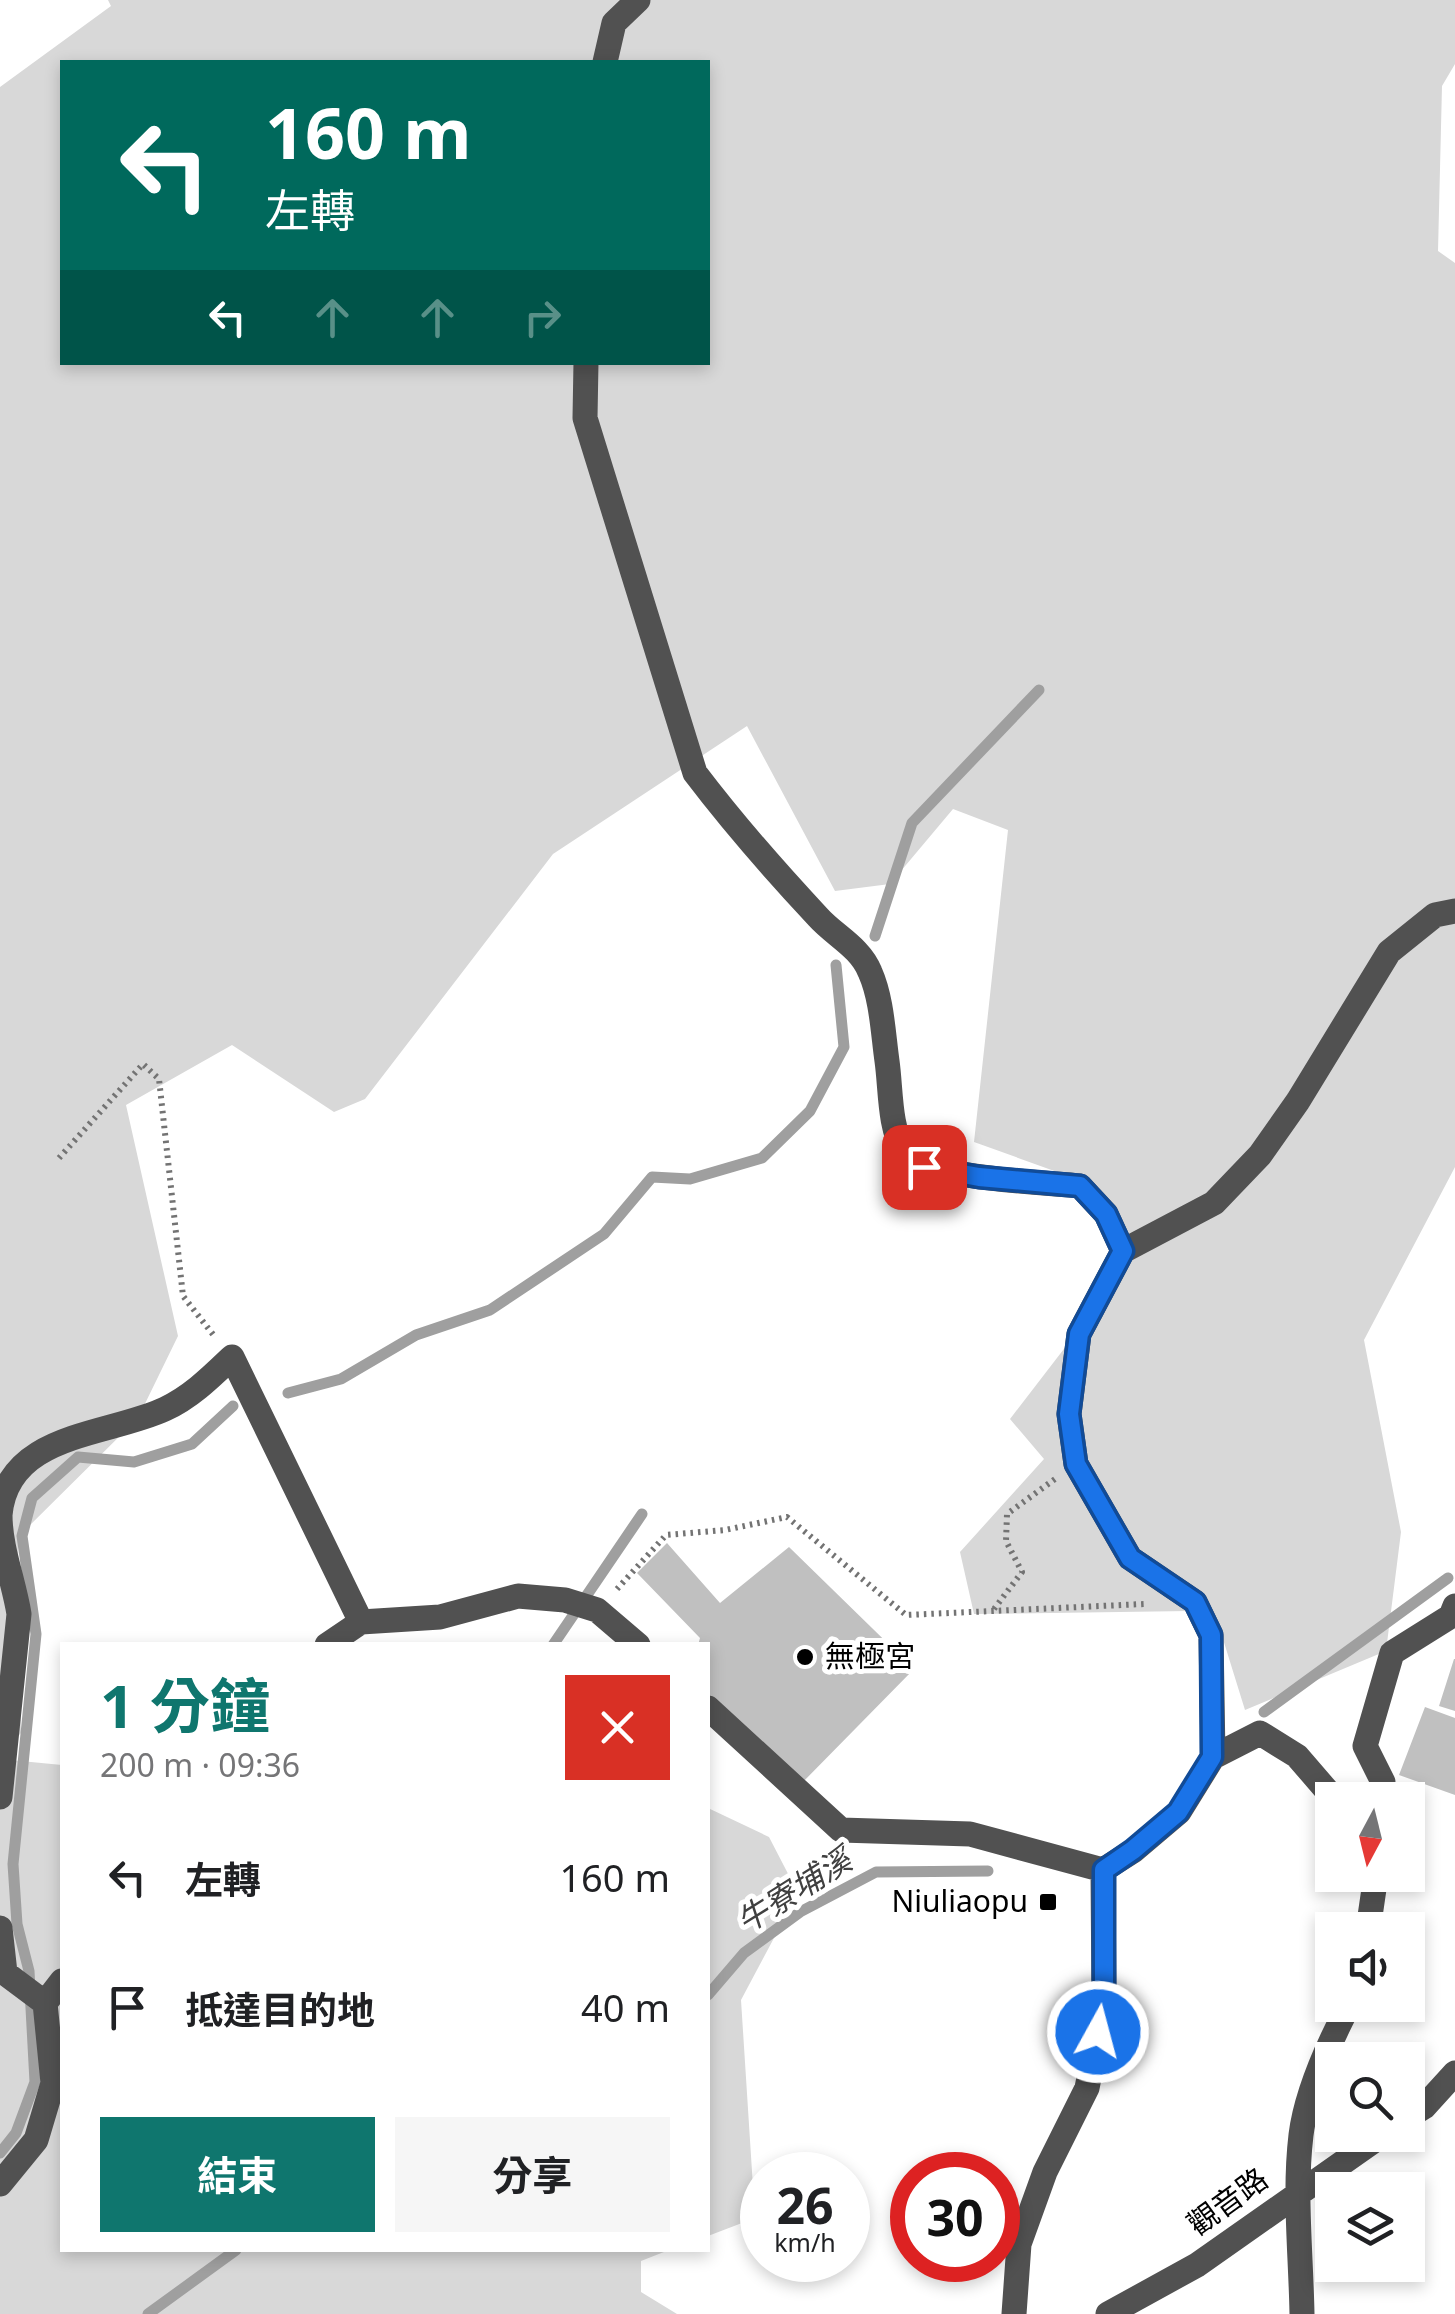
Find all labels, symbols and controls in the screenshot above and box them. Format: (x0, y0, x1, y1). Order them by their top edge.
text: 160 m (265, 84, 472, 180)
icon: left (100, 100, 230, 230)
text: 左轉 (265, 179, 355, 240)
icon: left (200, 290, 255, 345)
icon: ahead (305, 290, 360, 345)
icon: ahead (410, 290, 465, 345)
icon: right (515, 290, 570, 345)
pin (882, 1125, 967, 1210)
icon: arrive (897, 1140, 952, 1195)
place label: 無極宮 (825, 1635, 915, 1676)
marker: 無極宮 (794, 1646, 816, 1668)
text: 1 分鐘 (100, 1664, 270, 1746)
button: close (565, 1675, 670, 1780)
text: 200 m · 09:36 (100, 1743, 300, 1786)
north arrow (1315, 1782, 1425, 1892)
map controls (1315, 1782, 1425, 2282)
water label: 牛寮埔溪 (728, 1835, 862, 1942)
icon: left (100, 1850, 155, 1905)
text: 160 m (559, 1851, 670, 1903)
text: 左轉 (185, 1853, 261, 1905)
place label: Niuliaopu (891, 1880, 1028, 1921)
marker: Niuliaopu (1037, 1891, 1059, 1913)
button: sound (1315, 1912, 1425, 2022)
icon: arrive (100, 1980, 155, 2035)
position arrow (1046, 1980, 1150, 2084)
text: 40 m (581, 1981, 670, 2033)
text: 抵達目的地 (185, 1983, 375, 2035)
button: search (1315, 2042, 1425, 2152)
button: 結束 (100, 2117, 375, 2232)
button: 分享 (395, 2117, 670, 2232)
speed limit sign: 30 (890, 2152, 1020, 2282)
street label: 觀音路 (1179, 2158, 1276, 2244)
text: 26 (776, 2171, 834, 2239)
button: layers (1315, 2172, 1425, 2282)
text: km/h (774, 2225, 836, 2259)

